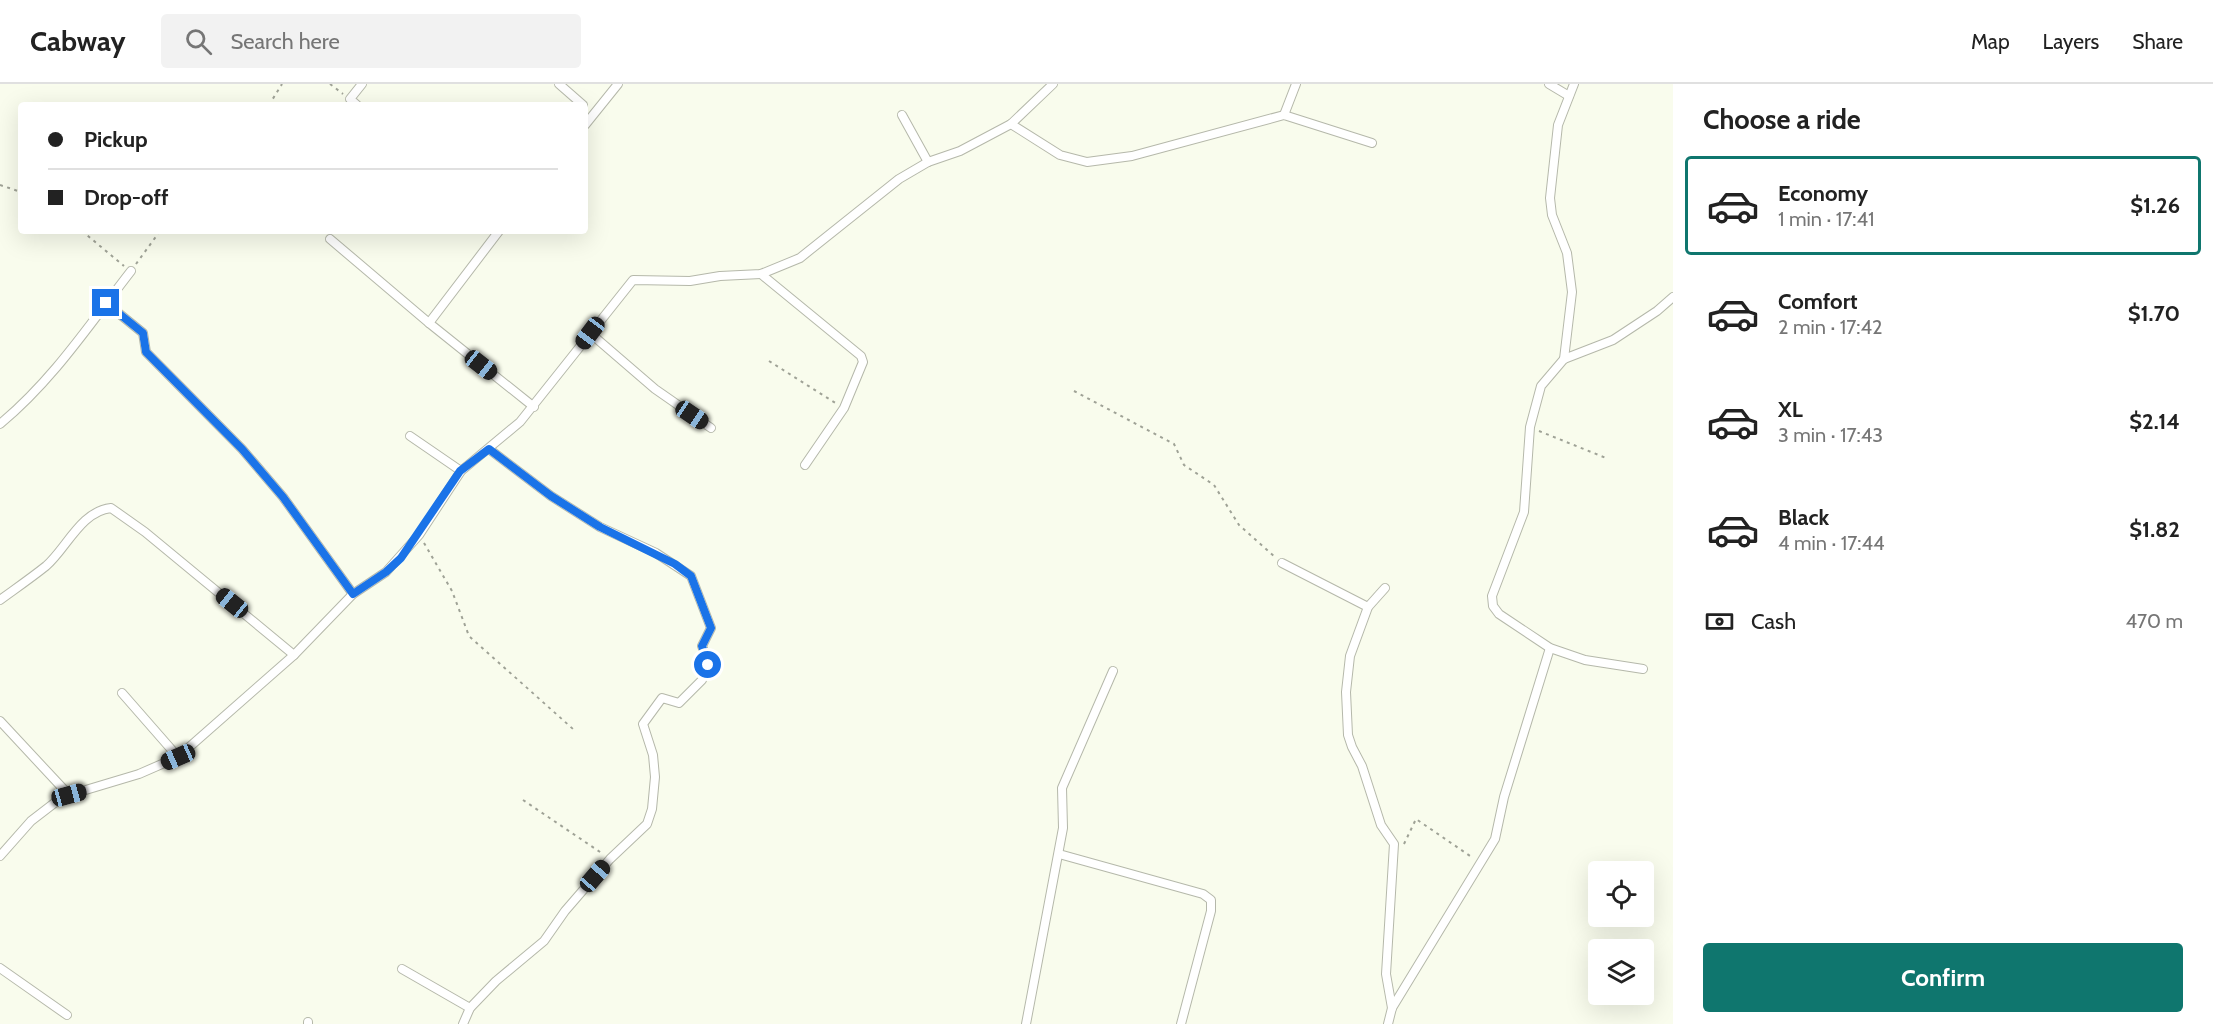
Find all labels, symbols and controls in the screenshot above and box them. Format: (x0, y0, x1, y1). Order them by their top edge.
search box (161, 14, 581, 68)
text: Cabway (30, 24, 125, 58)
icon: search (182, 25, 215, 58)
text: Search here (230, 28, 340, 55)
text: Map (1971, 29, 2010, 54)
text: Layers (2043, 29, 2099, 54)
text: Share (2132, 29, 2183, 54)
text: Choose a ride (1703, 103, 1861, 136)
text: Pickup (84, 126, 148, 153)
icon: car (1706, 179, 1760, 233)
text: Economy (1778, 180, 1868, 207)
text: Drop-off (84, 184, 168, 211)
text: $1.26 (2130, 192, 2180, 219)
text: 1 min · 17:41 (1778, 207, 1875, 231)
icon: car (1706, 287, 1760, 341)
text: Comfort (1778, 288, 1857, 315)
route end (92, 289, 119, 316)
text: $1.70 (2128, 300, 2180, 327)
car (572, 313, 608, 353)
text: 2 min · 17:42 (1778, 315, 1882, 339)
car (461, 347, 501, 383)
icon: car (1706, 395, 1760, 449)
text: XL (1778, 396, 1803, 423)
car (672, 397, 712, 433)
text: $2.14 (2129, 408, 2180, 435)
text: 3 min · 17:43 (1778, 423, 1883, 447)
icon: car (1706, 503, 1760, 557)
text: Black (1778, 504, 1829, 531)
text: $1.82 (2129, 516, 2180, 543)
text: 4 min · 17:44 (1778, 531, 1885, 555)
car (212, 585, 252, 621)
icon: cash (1703, 605, 1736, 638)
text: Cash (1751, 608, 1796, 635)
text: 470 m (2126, 609, 2183, 633)
route start (694, 651, 721, 678)
car (158, 741, 198, 773)
car (49, 782, 89, 808)
car (576, 857, 614, 895)
map controls (1588, 861, 1654, 1005)
button: locate (1588, 861, 1654, 927)
button: layers (1588, 939, 1654, 1005)
button: Confirm (1703, 943, 2183, 1012)

